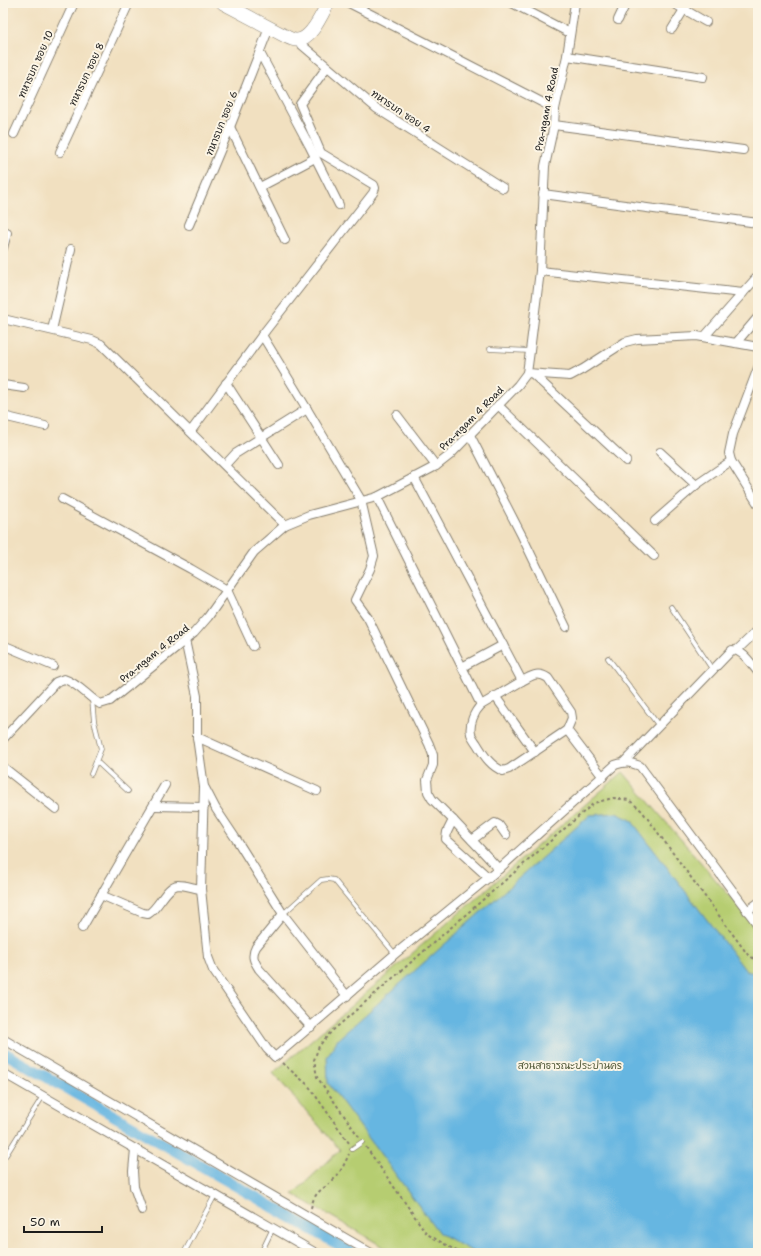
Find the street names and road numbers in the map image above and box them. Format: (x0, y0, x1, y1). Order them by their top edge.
street label: ทหารบก ซอย 10 (15, 28, 56, 100)
street label: ทหารบก ซอย 8 (66, 40, 107, 108)
street label: Pra-ngam 4 Road (532, 65, 561, 152)
street label: ทหารบก ซอย 4 (369, 87, 433, 136)
street label: ทหารบก ซอย 6 (203, 89, 240, 157)
street label: Pra-ngam 4 Road (436, 383, 507, 453)
street label: Pra-ngam 4 Road (117, 621, 192, 685)

